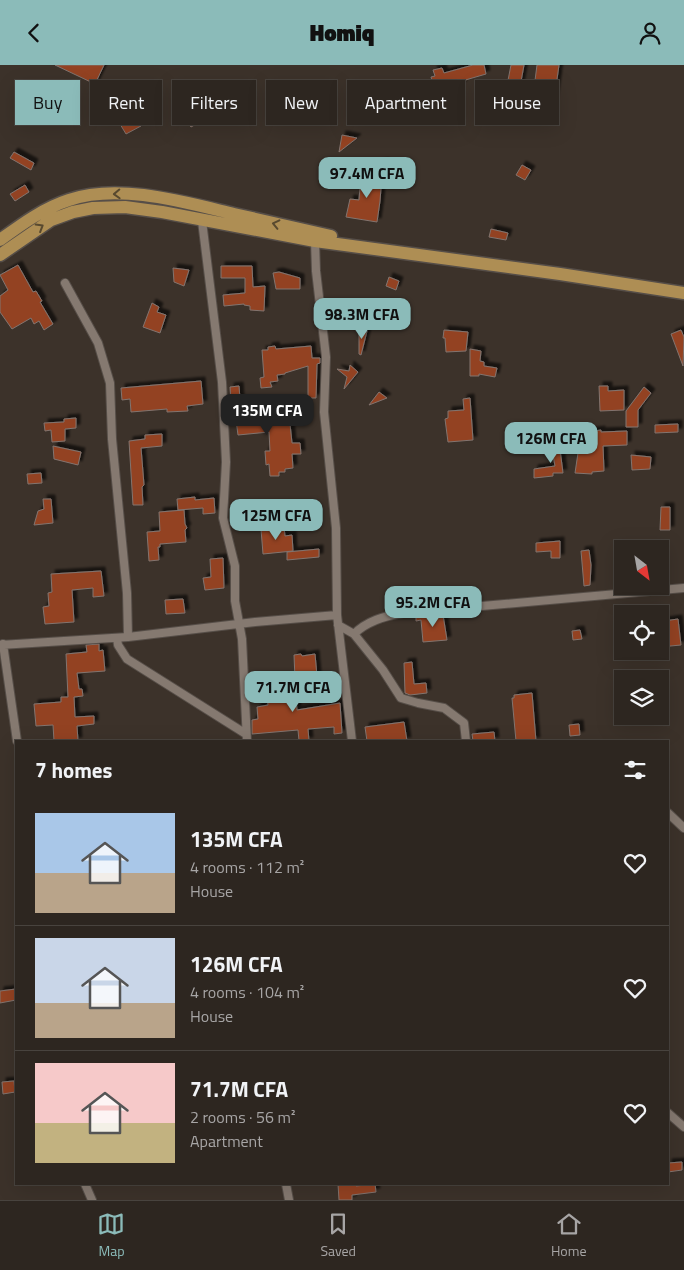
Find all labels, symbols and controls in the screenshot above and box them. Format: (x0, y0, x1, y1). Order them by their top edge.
text: Homiq (310, 16, 374, 50)
icon: back (20, 19, 48, 47)
icon: person (636, 19, 664, 47)
chip: Buy (15, 80, 80, 125)
chip: Rent (90, 80, 162, 125)
chip: Filters (172, 80, 256, 125)
chip: New (266, 80, 337, 125)
chip: Apartment (347, 80, 465, 125)
chip: House (475, 80, 559, 125)
pin: 97.4M CFA (310, 157, 424, 199)
text: 97.4M CFA (330, 161, 404, 185)
one-way arrow (112, 189, 120, 199)
one-way arrow (272, 219, 280, 229)
one-way arrow (35, 223, 44, 233)
pin: 98.3M CFA (305, 297, 419, 340)
text: 98.3M CFA (325, 302, 399, 326)
pin: 135M CFA (215, 393, 319, 436)
text: 135M CFA (232, 398, 302, 422)
pin: 126M CFA (499, 421, 603, 464)
text: 126M CFA (516, 426, 586, 450)
pin: 125M CFA (224, 499, 328, 541)
text: 125M CFA (241, 503, 311, 527)
north arrow (614, 540, 669, 595)
map controls (614, 540, 669, 725)
pin: 95.2M CFA (376, 585, 490, 628)
text: 95.2M CFA (396, 590, 470, 614)
button: locate (614, 605, 669, 660)
button: layers (614, 670, 669, 725)
pin: 71.7M CFA (236, 671, 350, 713)
text: 71.7M CFA (256, 675, 330, 699)
text: 7 homes (35, 754, 112, 786)
icon: filters (621, 756, 649, 784)
text: 135M CFA (190, 823, 283, 855)
icon: home (75, 833, 135, 893)
icon: heart (621, 849, 649, 877)
text: 4 rooms · 112 m² (190, 855, 304, 879)
text: House (190, 879, 233, 903)
text: 126M CFA (190, 948, 283, 980)
icon: home (75, 958, 135, 1018)
icon: heart (621, 974, 649, 1002)
text: 4 rooms · 104 m² (190, 980, 304, 1004)
text: House (190, 1004, 233, 1028)
text: 71.7M CFA (190, 1073, 288, 1105)
icon: home (75, 1083, 135, 1143)
icon: heart (621, 1099, 649, 1127)
text: 2 rooms · 56 m² (190, 1105, 295, 1129)
text: Apartment (190, 1129, 263, 1153)
tab: Map (97, 1210, 125, 1261)
tab: Saved (320, 1210, 356, 1261)
tab: Home (551, 1210, 587, 1261)

